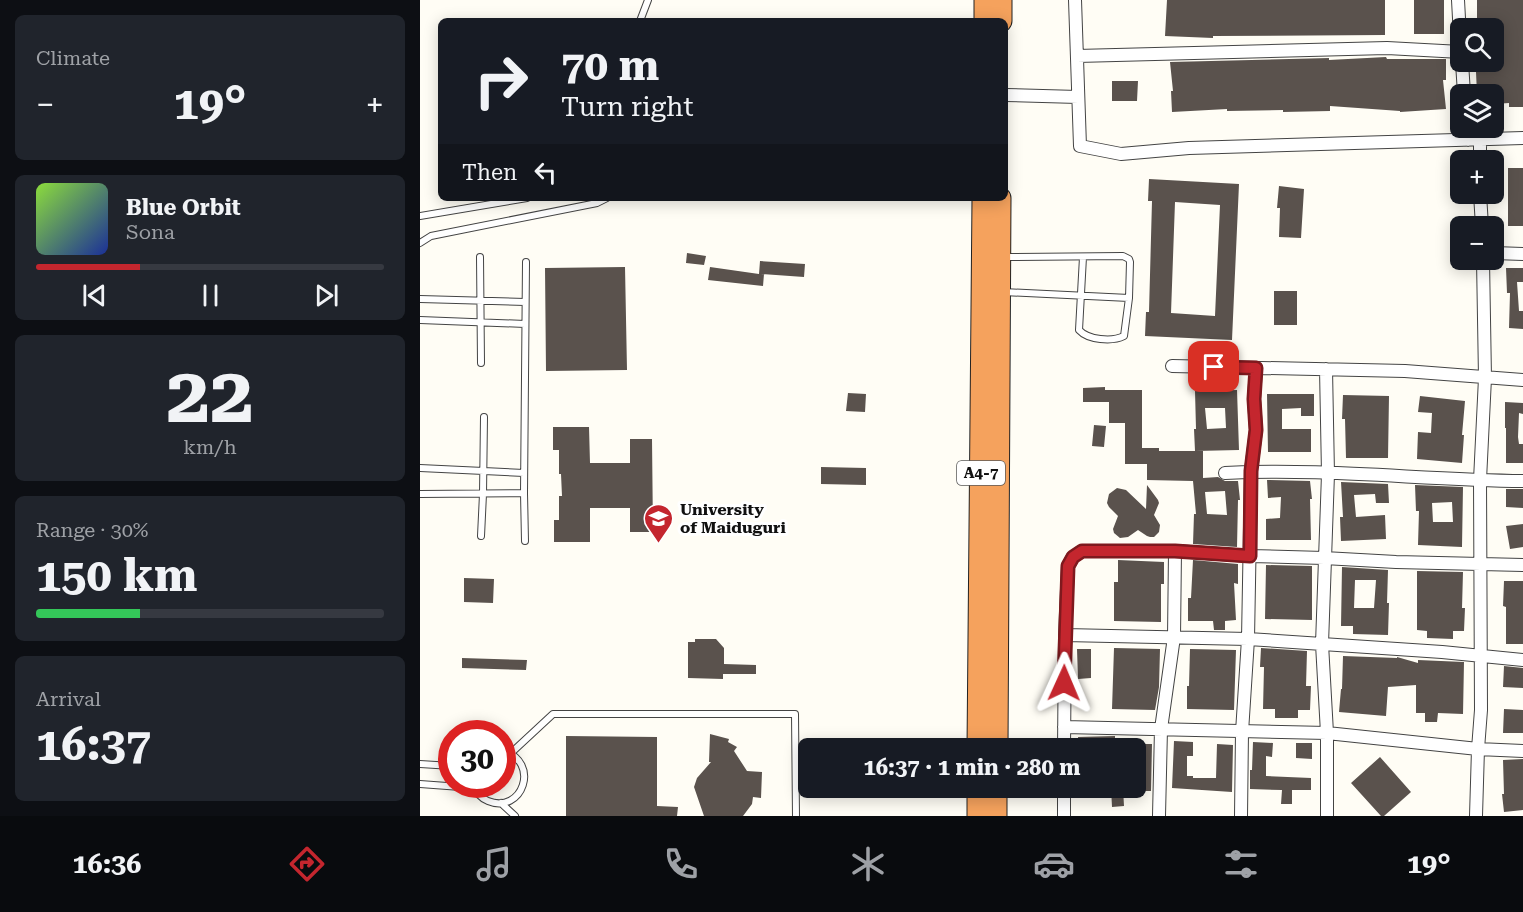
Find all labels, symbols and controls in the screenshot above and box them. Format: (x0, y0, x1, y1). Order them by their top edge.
map controls (1450, 18, 1504, 270)
button: search (1450, 18, 1504, 72)
text: 70 m (561, 41, 659, 90)
icon: right (462, 42, 540, 120)
text: Climate (36, 46, 110, 70)
text: 19° (174, 77, 246, 130)
button: layers (1450, 84, 1504, 138)
text: − (36, 85, 54, 124)
text: + (366, 85, 384, 124)
text: Turn right (561, 91, 694, 123)
button: + (1450, 150, 1504, 204)
icon: left (529, 156, 562, 189)
text: Then (462, 160, 517, 185)
text: Blue Orbit (126, 195, 241, 220)
button: − (1450, 216, 1504, 270)
text: Sona (126, 220, 175, 244)
icon: previous (78, 279, 111, 312)
icon: pause (194, 279, 227, 312)
icon: next (310, 279, 343, 312)
pin (1188, 341, 1239, 392)
text: 22 (166, 350, 254, 441)
icon: arrive (1197, 350, 1230, 383)
text: km/h (183, 435, 237, 459)
road number: A4-7 (957, 461, 1005, 485)
place label: University of Maiduguri (680, 500, 786, 537)
school or university icon: University of Maiduguri (643, 502, 675, 544)
text: Range · 30% (36, 518, 148, 542)
text: 150 km (36, 549, 197, 602)
position arrow (1032, 651, 1096, 715)
text: Arrival (36, 687, 101, 711)
text: 16:37 (36, 718, 151, 771)
speed limit sign: 30 (438, 720, 516, 798)
text: 16:37 · 1 min · 280 m (863, 755, 1081, 780)
icon: directions (286, 843, 328, 885)
icon: music (473, 843, 515, 885)
icon: phone (660, 843, 702, 885)
icon: climate (847, 843, 889, 885)
icon: car (1033, 843, 1075, 885)
icon: filters (1220, 843, 1262, 885)
text: 16:36 (72, 848, 141, 880)
text: 19° (1407, 848, 1451, 880)

